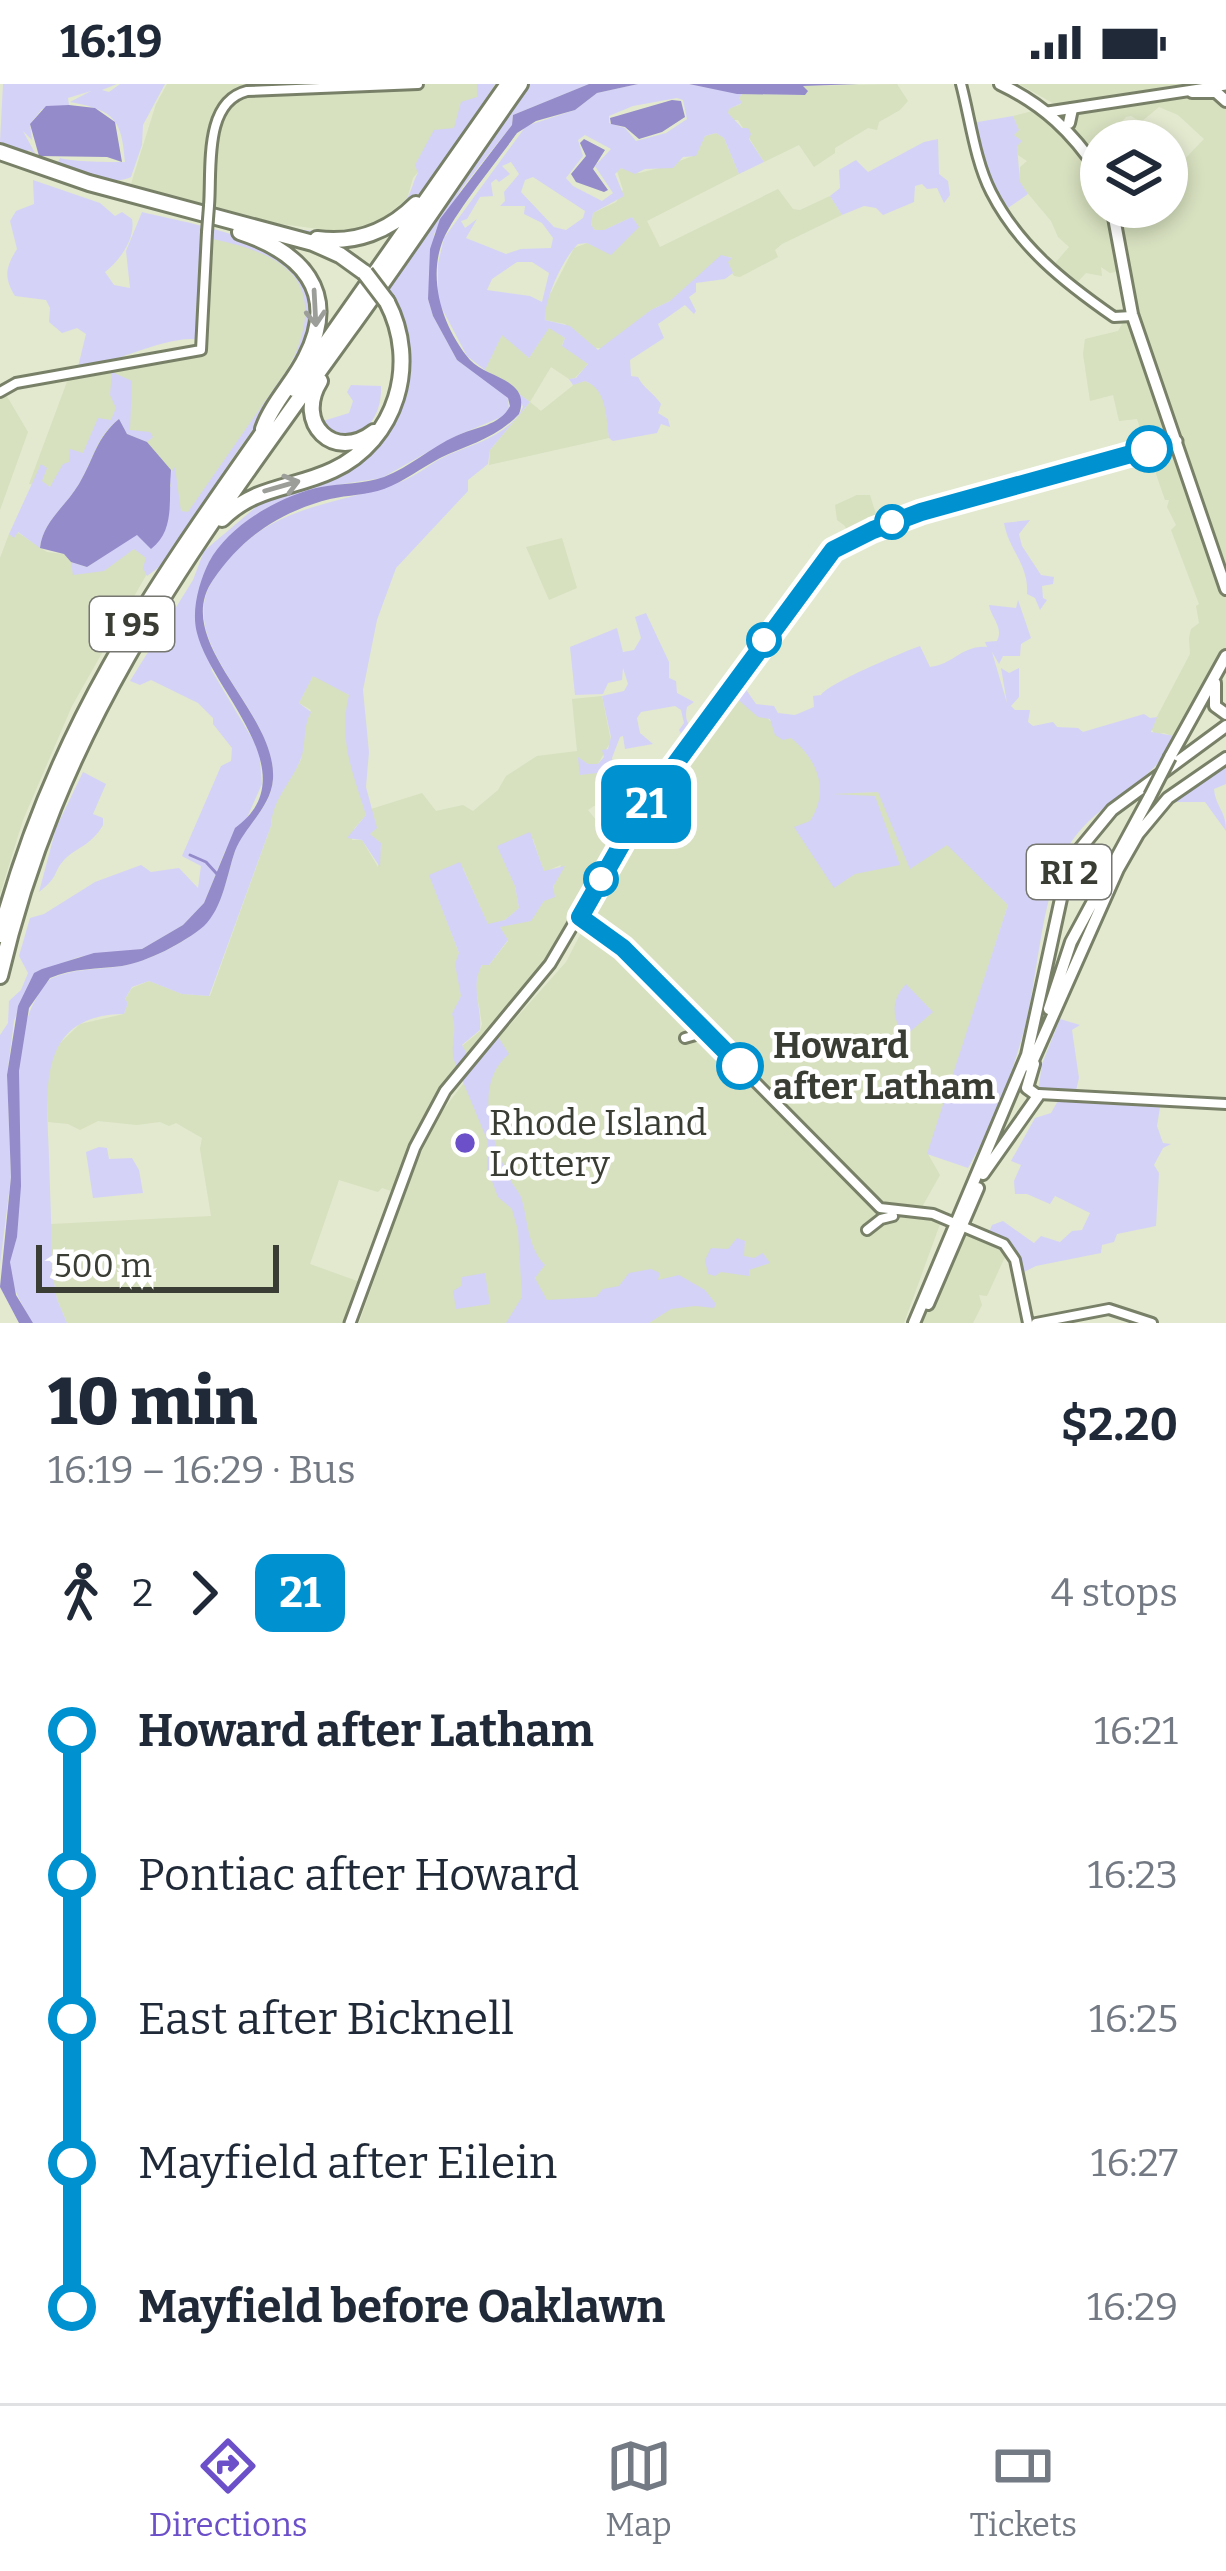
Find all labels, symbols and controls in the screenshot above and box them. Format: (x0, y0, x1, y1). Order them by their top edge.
text: 16:19 (60, 15, 163, 69)
map controls (1080, 120, 1188, 228)
button: layers (1080, 120, 1188, 228)
one-way arrow (303, 287, 326, 326)
unlabelled marker (1127, 427, 1171, 471)
one-way arrow (262, 473, 300, 495)
unlabelled marker (876, 506, 908, 538)
road number: I 95 (90, 597, 174, 651)
unlabelled marker (748, 624, 780, 656)
line badge: 21 (592, 765, 700, 843)
text: 21 (625, 779, 667, 829)
road number: RI 2 (1027, 845, 1111, 899)
unlabelled marker (585, 863, 617, 895)
place label: Howard after Latham (773, 1024, 995, 1109)
marker: Howard after Latham (718, 1044, 762, 1088)
place label: Rhode Island Lottery (489, 1101, 707, 1186)
marker: Rhode Island Lottery (452, 1130, 478, 1156)
scale bar (36, 1239, 279, 1292)
text: 500 m (54, 1246, 152, 1286)
text: 10 min (48, 1362, 258, 1441)
text: $2.20 (1061, 1398, 1178, 1452)
text: 16:19 – 16:29 · Bus (48, 1447, 356, 1493)
icon: walk (48, 1560, 114, 1626)
icon: forward (171, 1560, 237, 1626)
text: 21 (279, 1568, 321, 1618)
text: 2 (132, 1570, 153, 1616)
text: 4 stops (1051, 1570, 1178, 1616)
text: Howard after Latham (138, 1704, 594, 1758)
text: 16:21 (1094, 1708, 1178, 1754)
text: Pontiac after Howard (138, 1848, 579, 1902)
text: 16:23 (1088, 1852, 1178, 1898)
text: East after Bicknell (138, 1992, 514, 2046)
text: 16:25 (1089, 1996, 1178, 2042)
text: Mayfield after Eilein (138, 2136, 557, 2190)
text: 16:27 (1091, 2140, 1178, 2186)
text: Mayfield before Oaklawn (138, 2280, 665, 2334)
text: 16:29 (1087, 2284, 1178, 2330)
tab: Directions (149, 2433, 308, 2545)
tab: Map (605, 2433, 672, 2545)
tab: Tickets (969, 2433, 1077, 2545)

